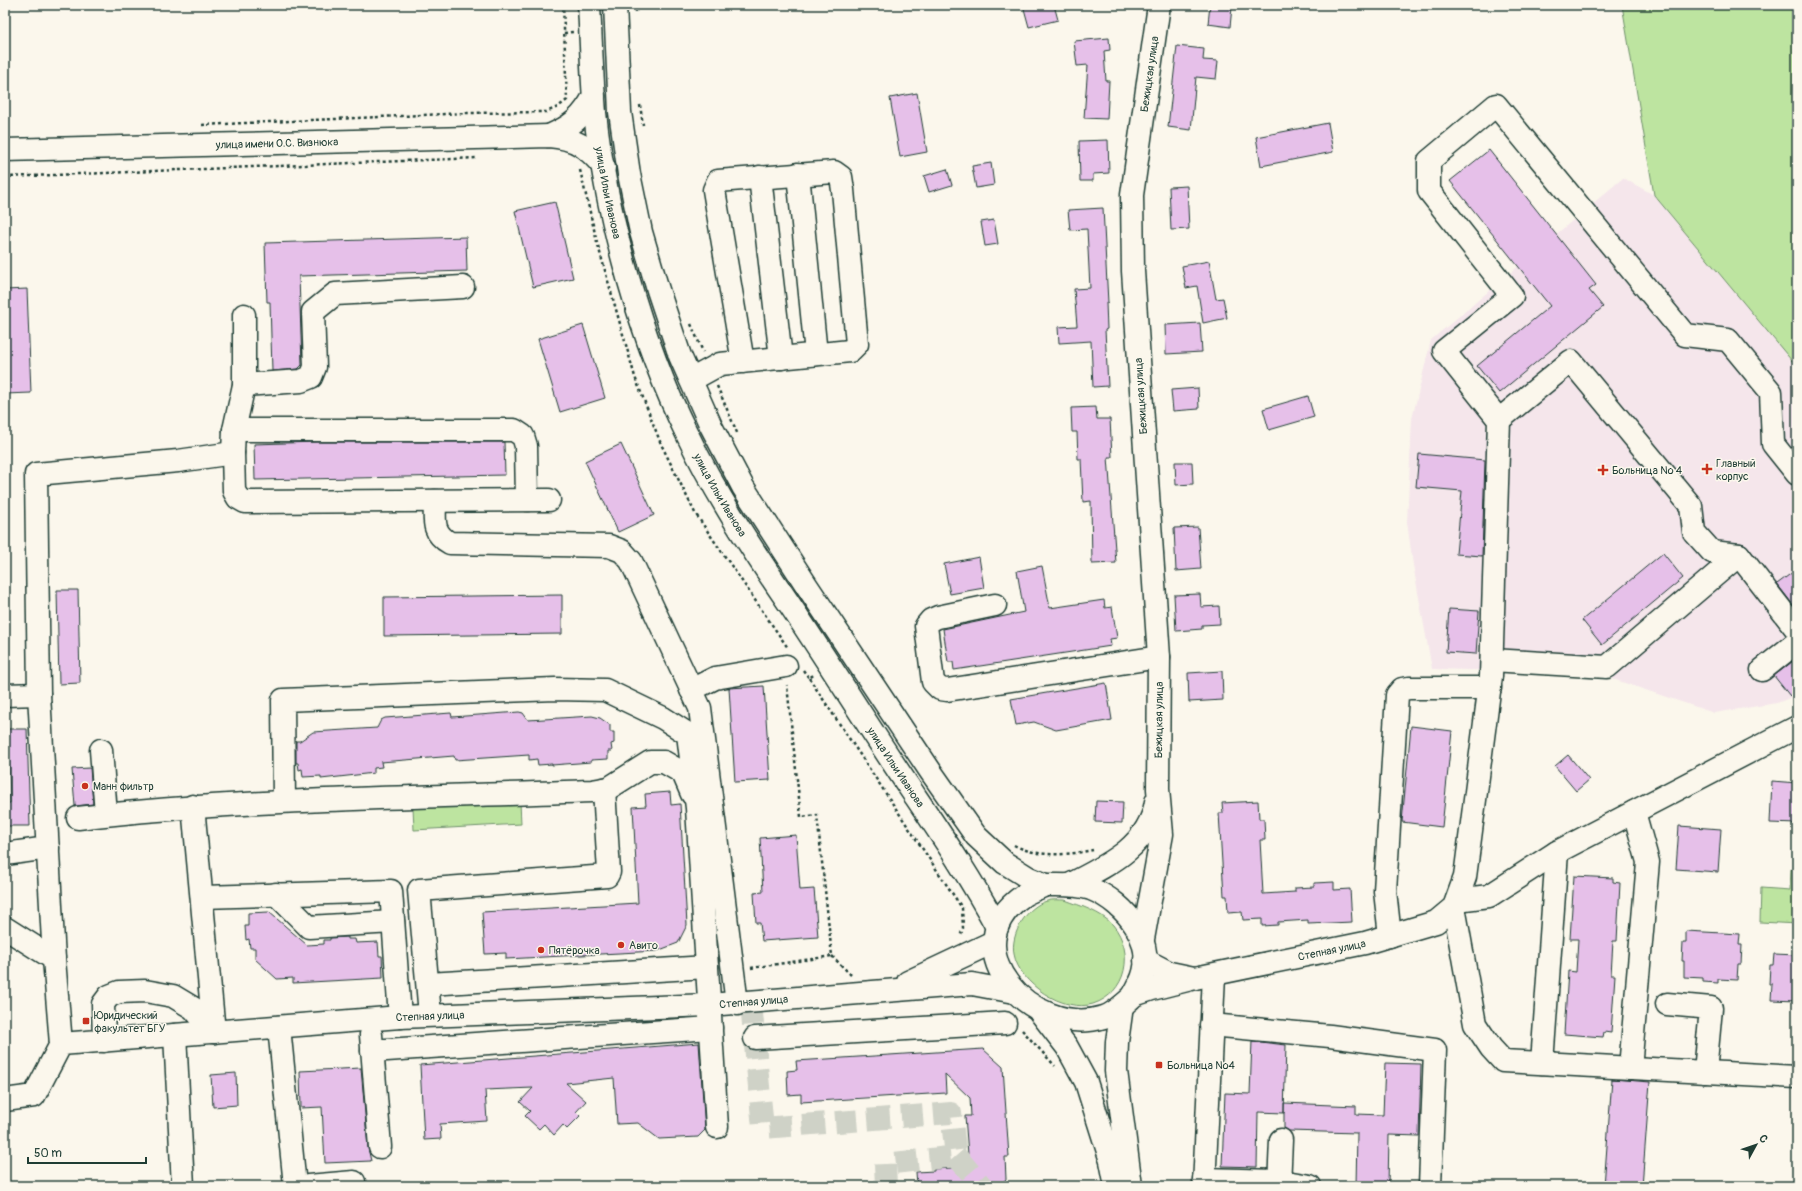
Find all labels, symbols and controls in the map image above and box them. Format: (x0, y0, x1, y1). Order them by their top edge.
street label: Бежицкая улица (1137, 35, 1161, 113)
street label: улица имени О.С. Визнюка (214, 135, 338, 151)
street label: улица Ильи Иванова (593, 145, 624, 240)
street label: Бежицкая улица (1132, 357, 1150, 435)
street label: улица Ильи Иванова (691, 450, 749, 539)
place label: Главный корпус (1716, 457, 1755, 483)
marker: Главный корпус (1701, 463, 1713, 475)
marker: Больница № 4 (1597, 464, 1609, 476)
place label: Больница № 4 (1612, 464, 1683, 477)
street label: Бежицкая улица (1152, 681, 1165, 758)
street label: улица Ильи Иванова (864, 724, 927, 810)
place label: Манн фильтр (93, 780, 154, 793)
marker: Манн фильтр (80, 781, 90, 791)
street label: Степная улица (1297, 937, 1367, 963)
place label: Авито (629, 939, 658, 952)
marker: Авито (616, 940, 626, 950)
place label: Пятёрочка (549, 944, 600, 957)
marker: Пятёрочка (536, 945, 546, 955)
street label: Степная улица (719, 992, 789, 1011)
street label: Степная улица (395, 1008, 465, 1024)
place label: Юридический факультет БГУ (94, 1009, 166, 1035)
marker: Юридический факультет БГУ (81, 1016, 91, 1026)
place label: Больница №4 (1167, 1059, 1235, 1072)
marker: Больница №4 (1154, 1060, 1164, 1070)
north arrow (1736, 1125, 1776, 1165)
text: С (1756, 1132, 1771, 1146)
scale bar (28, 1139, 146, 1165)
text: 50 m (34, 1146, 62, 1161)

